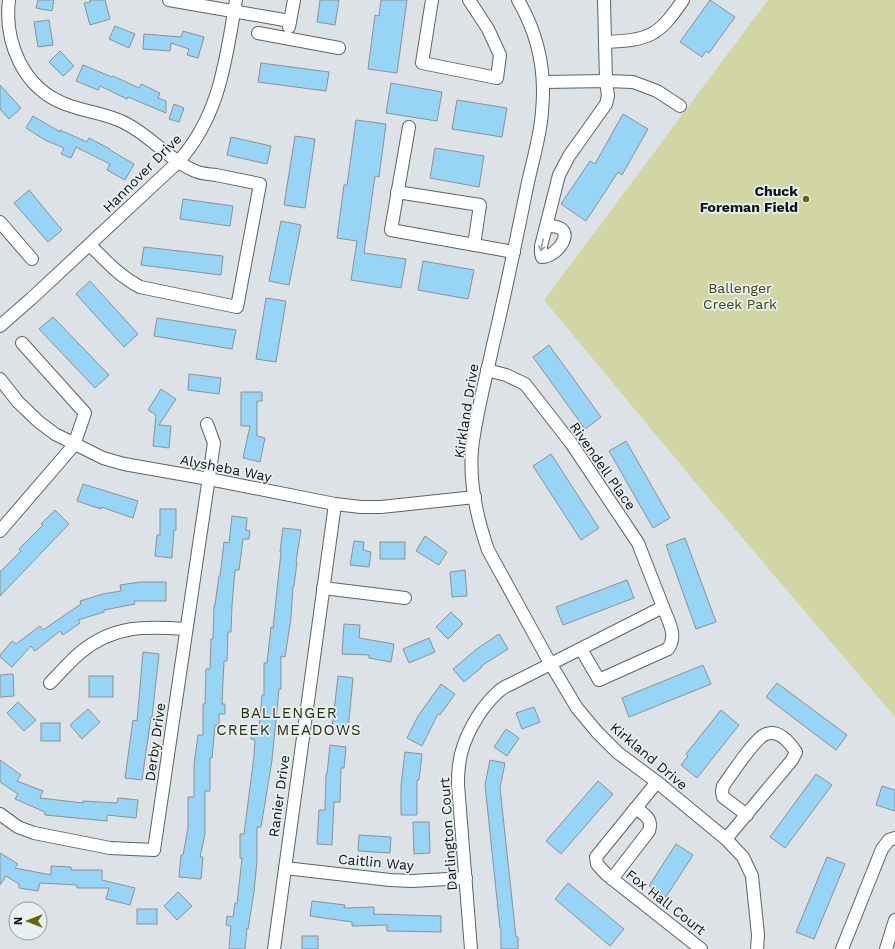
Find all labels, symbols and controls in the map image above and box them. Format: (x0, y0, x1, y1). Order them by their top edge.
street label: Hannover Drive (100, 131, 184, 215)
place label: Chuck Foreman Field (700, 183, 798, 215)
marker: Chuck Foreman Field (801, 194, 811, 204)
one-way arrow (538, 238, 546, 251)
park label: Ballenger Creek Park (703, 280, 777, 312)
street label: Kirkland Drive (451, 362, 481, 460)
street label: Rivendell Place (567, 419, 639, 513)
street label: Alysheba Way (179, 451, 274, 485)
street label: Derby Drive (142, 702, 168, 782)
district label: BALLENGER CREEK MEADOWS (216, 704, 362, 739)
street label: Kirkland Drive (607, 719, 691, 793)
street label: Ranier Drive (265, 754, 293, 838)
street label: Darlington Court (436, 777, 460, 891)
street label: Caitlin Way (338, 851, 415, 873)
street label: Fox Hall Court (623, 866, 709, 938)
north arrow (8, 901, 48, 941)
text: N (12, 917, 25, 925)

